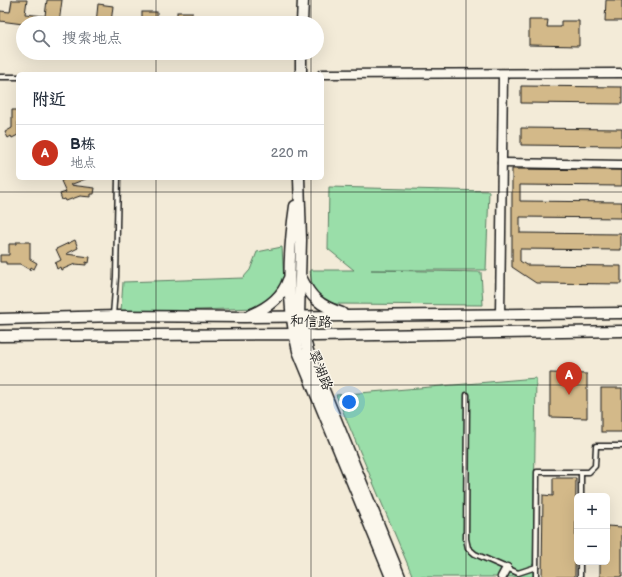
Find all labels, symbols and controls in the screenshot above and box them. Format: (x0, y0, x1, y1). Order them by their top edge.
search box (16, 16, 324, 60)
icon: search (30, 27, 52, 49)
text: 搜索地点 (62, 29, 122, 48)
text: 附近 (32, 90, 66, 110)
text: B栋 (70, 135, 96, 154)
text: A (41, 145, 49, 161)
text: 220 m (271, 145, 308, 161)
text: 地点 (70, 155, 96, 171)
street label: 和信路 (290, 312, 332, 331)
street label: 翠湖路 (305, 348, 336, 393)
pin: A (556, 362, 582, 395)
your location (339, 392, 359, 412)
map controls (574, 493, 610, 565)
button: + (574, 493, 610, 529)
button: − (574, 529, 610, 565)

